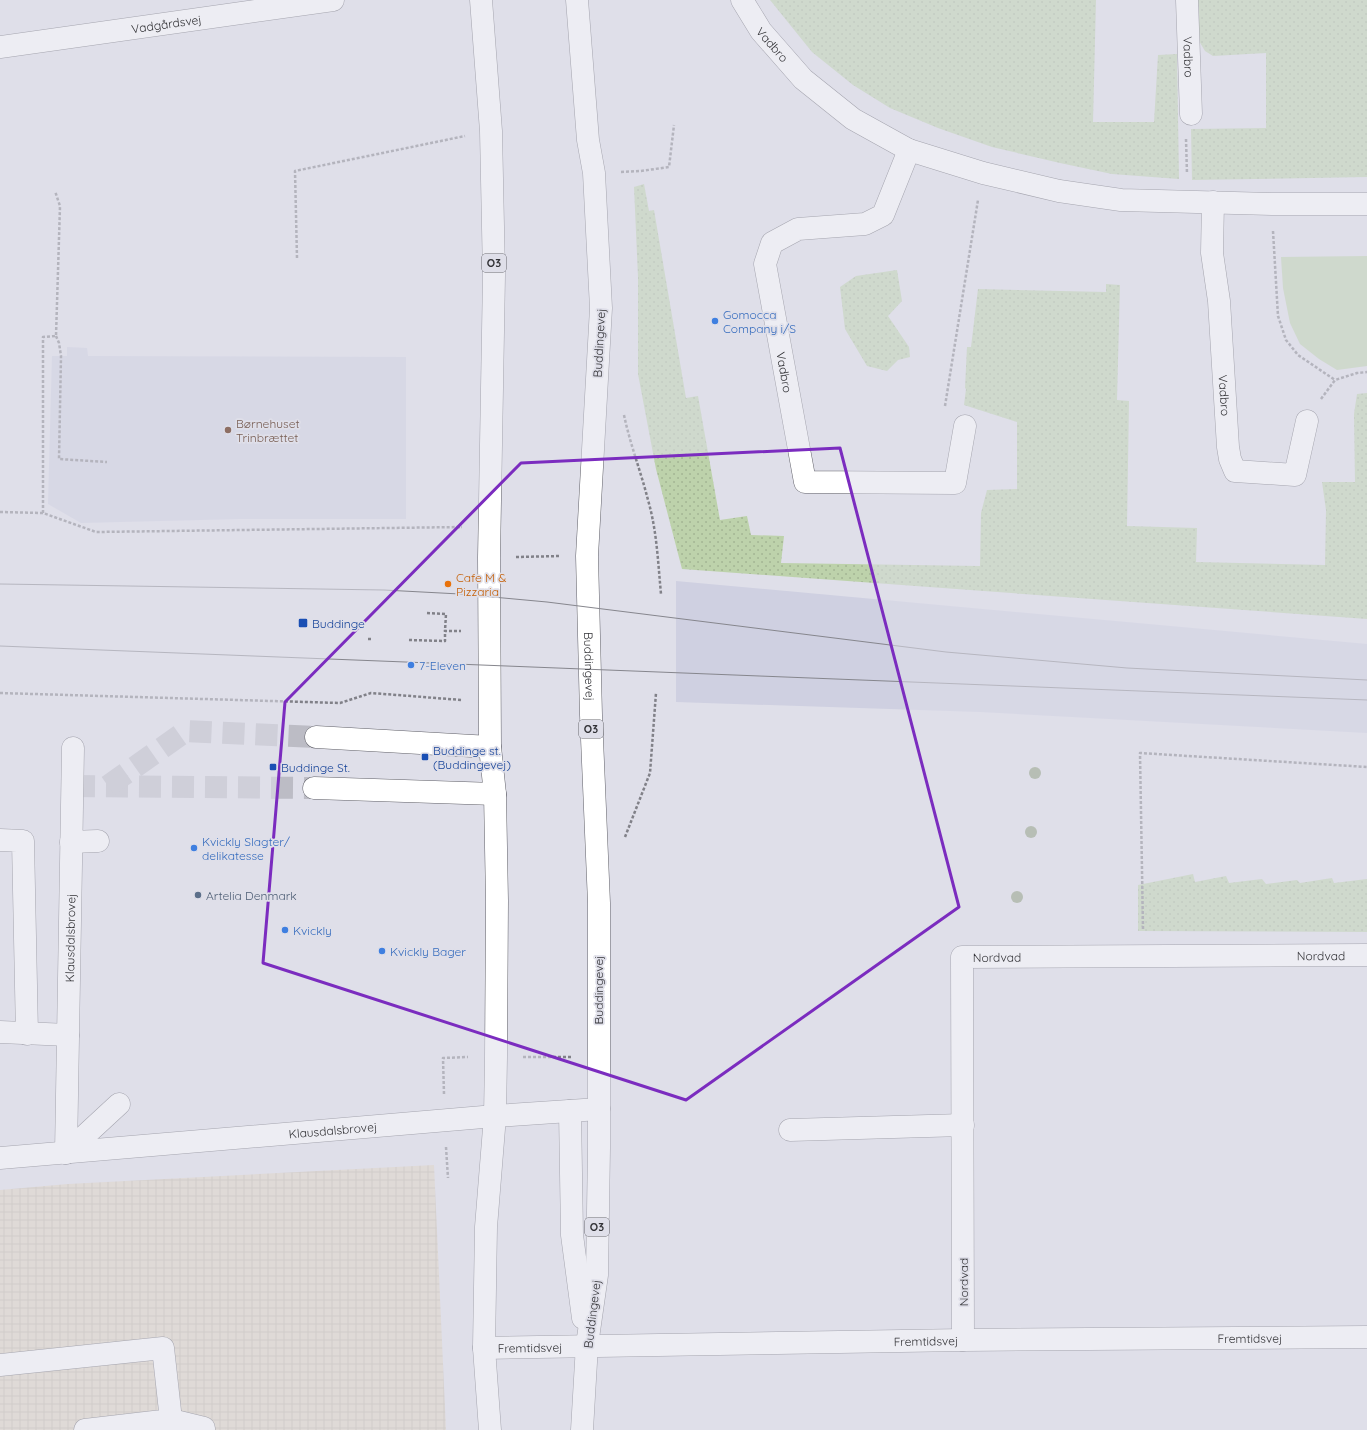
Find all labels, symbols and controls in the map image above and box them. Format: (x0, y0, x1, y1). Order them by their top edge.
street label: Vadgårdsvej (130, 11, 202, 36)
street label: Vadbro (753, 24, 792, 65)
street label: Vadbro (1181, 36, 1197, 78)
road number: O3 (482, 254, 506, 272)
place label: Gomocca Company i/S (723, 307, 796, 336)
street label: Buddingevej (590, 308, 608, 378)
marker: Gomocca Company i/S (710, 316, 720, 326)
street label: Vadbro (774, 351, 796, 394)
street label: Vadbro (1216, 374, 1234, 416)
place label: Børnehuset Trinbrættet (236, 416, 300, 445)
marker: Børnehuset Trinbrættet (223, 425, 233, 435)
place label: Cafe M & Pizzaria (456, 570, 506, 599)
marker: Cafe M & Pizzaria (443, 579, 453, 589)
place label: Buddinge (312, 616, 365, 631)
marker: Buddinge (297, 617, 309, 629)
street label: Buddingevej (581, 632, 598, 701)
place label: 7-Eleven (419, 658, 466, 673)
marker: 7-Eleven (406, 660, 416, 670)
road number: O3 (579, 720, 603, 738)
place label: Buddinge st. (Buddingevej) (433, 743, 511, 772)
marker: Buddinge st. (Buddingevej) (420, 752, 430, 762)
place label: Buddinge St. (281, 760, 350, 775)
marker: Buddinge St. (268, 762, 278, 772)
place label: Kvickly Slagter/ delikatesse (202, 834, 291, 863)
marker: Kvickly Slagter/ delikatesse (189, 843, 199, 853)
place label: Artelia Denmark (206, 888, 297, 903)
marker: Artelia Denmark (193, 890, 203, 900)
street label: Klausdalsbrovej (61, 894, 78, 982)
place label: Kvickly (293, 923, 332, 938)
marker: Kvickly (280, 925, 290, 935)
place label: Kvickly Bager (390, 944, 466, 959)
marker: Kvickly Bager (377, 946, 387, 956)
street label: Nordvad (1297, 948, 1345, 963)
street label: Nordvad (973, 949, 1021, 964)
street label: Buddingevej (591, 956, 606, 1024)
street label: Klausdalsbrovej (288, 1119, 378, 1141)
road number: O3 (585, 1218, 609, 1236)
street label: Nordvad (956, 1258, 971, 1306)
street label: Buddingevej (580, 1279, 604, 1349)
street label: Fremtidsvej (1218, 1330, 1282, 1346)
street label: Fremtidsvej (893, 1333, 958, 1349)
street label: Fremtidsvej (498, 1339, 562, 1355)

